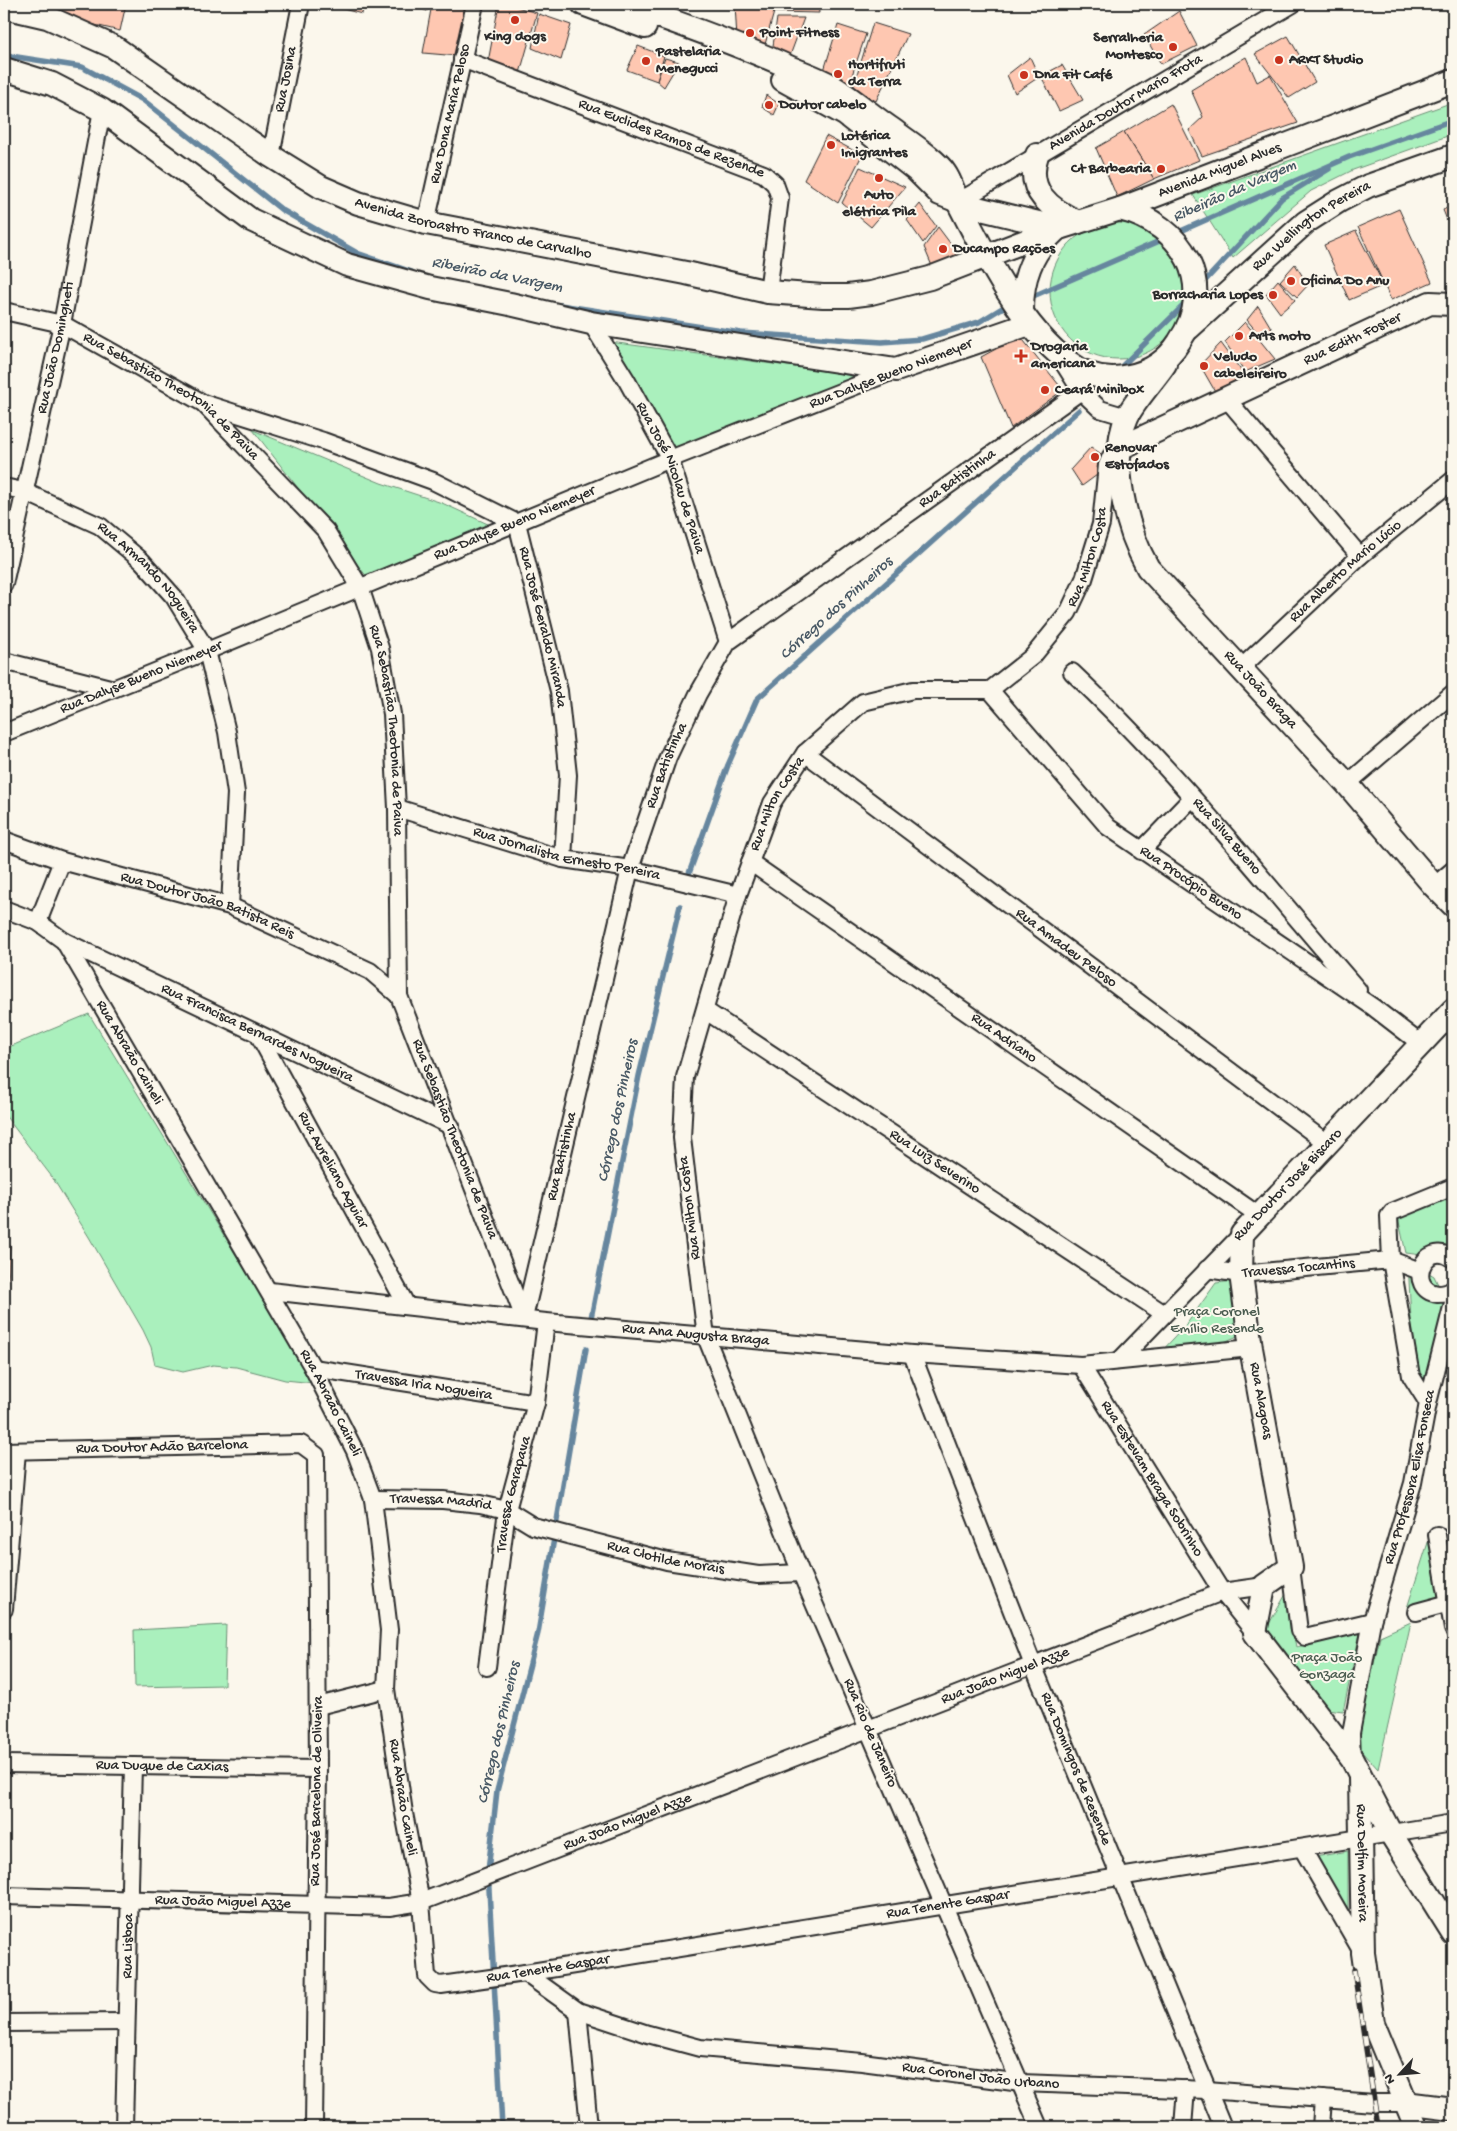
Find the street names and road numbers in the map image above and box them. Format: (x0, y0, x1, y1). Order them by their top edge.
street label: Rua Dona Maria Peloso (426, 42, 475, 185)
street label: Rua Josina (271, 44, 302, 114)
street label: Avenida Doutor Mario Frota (1046, 50, 1207, 155)
street label: Rua Euclides Ramos de Rezende (576, 95, 767, 182)
street label: Avenida Miguel Alves (1156, 139, 1284, 202)
street label: Rua Wellington Pereira (1248, 177, 1375, 275)
street label: Avenida Zoroastro Franco de Carvalho (352, 193, 593, 264)
street label: Rua João Domingheti (33, 280, 79, 415)
street label: Rua Edith Foster (1301, 308, 1406, 370)
street label: Rua Sebastião Theotonia de Paiva (79, 328, 263, 465)
street label: Rua Dalyse Bueno Niemeyer (807, 334, 977, 413)
street label: Rua José Nicolau de Paiva (631, 399, 709, 557)
street label: Rua Batistinha (915, 445, 1000, 512)
street label: Rua Dalyse Bueno Niemeyer (431, 481, 600, 565)
street label: Rua Milton Costa (1063, 506, 1112, 610)
street label: Rua Alberto Mario Lúcio (1286, 516, 1406, 627)
street label: Rua Armando Nogueira (93, 518, 203, 637)
street label: Rua José Geraldo Miranda (514, 545, 570, 709)
street label: Rua Sebastião Theotonia de Paiva (364, 623, 406, 837)
street label: Rua Dalyse Bueno Niemeyer (58, 636, 226, 718)
street label: Rua João Braga (1220, 647, 1301, 733)
street label: Rua Batistinha (642, 719, 692, 811)
street label: Rua Milton Costa (746, 753, 809, 854)
street label: Rua Silva Bueno (1188, 794, 1265, 879)
street label: Rua Jornalista Ernesto Pereira (471, 823, 663, 885)
street label: Rua Procópio Bueno (1136, 842, 1246, 925)
street label: Rua Doutor João Batista Reis (118, 868, 298, 944)
street label: Rua Amadeu Peloso (1012, 904, 1121, 992)
street label: Rua Francisca Bernardes Nogueira (158, 980, 357, 1087)
street label: Rua Abraão Caineli (92, 997, 167, 1108)
street label: Rua Adriano (967, 1009, 1040, 1068)
street label: Rua Sebastião Theotonia de Paiva (408, 1037, 502, 1242)
street label: Rua Aureliano Aguiar (293, 1108, 373, 1233)
street label: Rua Batistinha (543, 1110, 581, 1203)
street label: Rua Luiz Severino (886, 1125, 984, 1199)
street label: Rua Doutor José Biscaro (1230, 1125, 1347, 1245)
street label: Rua Milton Costa (675, 1155, 705, 1261)
street label: Travessa Tocantins (1240, 1254, 1356, 1283)
street label: Rua Ana Augusta Braga (621, 1320, 771, 1351)
street label: Rua Abraão Caineli (295, 1346, 365, 1459)
street label: Rua Alagoas (1245, 1361, 1277, 1441)
street label: Travessa Iria Nogueira (353, 1366, 494, 1405)
street label: Rua Professora Elisa Fonseca (1380, 1387, 1440, 1567)
street label: Rua Estevam Braga Sobrinho (1096, 1397, 1207, 1561)
street label: Travessa Garapava (493, 1433, 536, 1554)
street label: Rua Doutor Adão Barcelona (76, 1436, 249, 1458)
street label: Travessa Madrid (389, 1490, 494, 1516)
street label: Rua Clotilde Morais (605, 1537, 726, 1579)
street label: Rua João Miguel Azze (939, 1643, 1072, 1709)
street label: Rua Rio de Janeiro (839, 1676, 901, 1790)
street label: Rua Domingos de Resende (1036, 1690, 1115, 1848)
street label: Rua José Barcelona de Oliveira (306, 1695, 328, 1886)
street label: Rua Abraão Caineli (384, 1738, 421, 1857)
street label: Rua Duque de Caxias (96, 1756, 229, 1777)
street label: Rua João Miguel Azze (561, 1789, 694, 1855)
street label: Rua Delfim Moreira (1351, 1804, 1371, 1923)
street label: Rua Tenente Gaspar (885, 1886, 1012, 1923)
street label: Rua João Miguel Azze (155, 1891, 291, 1913)
street label: Rua Lisboa (119, 1913, 138, 1979)
street label: Rua Tenente Gaspar (485, 1950, 612, 1987)
street label: Rua Coronel João Urbano (901, 2058, 1060, 2093)

